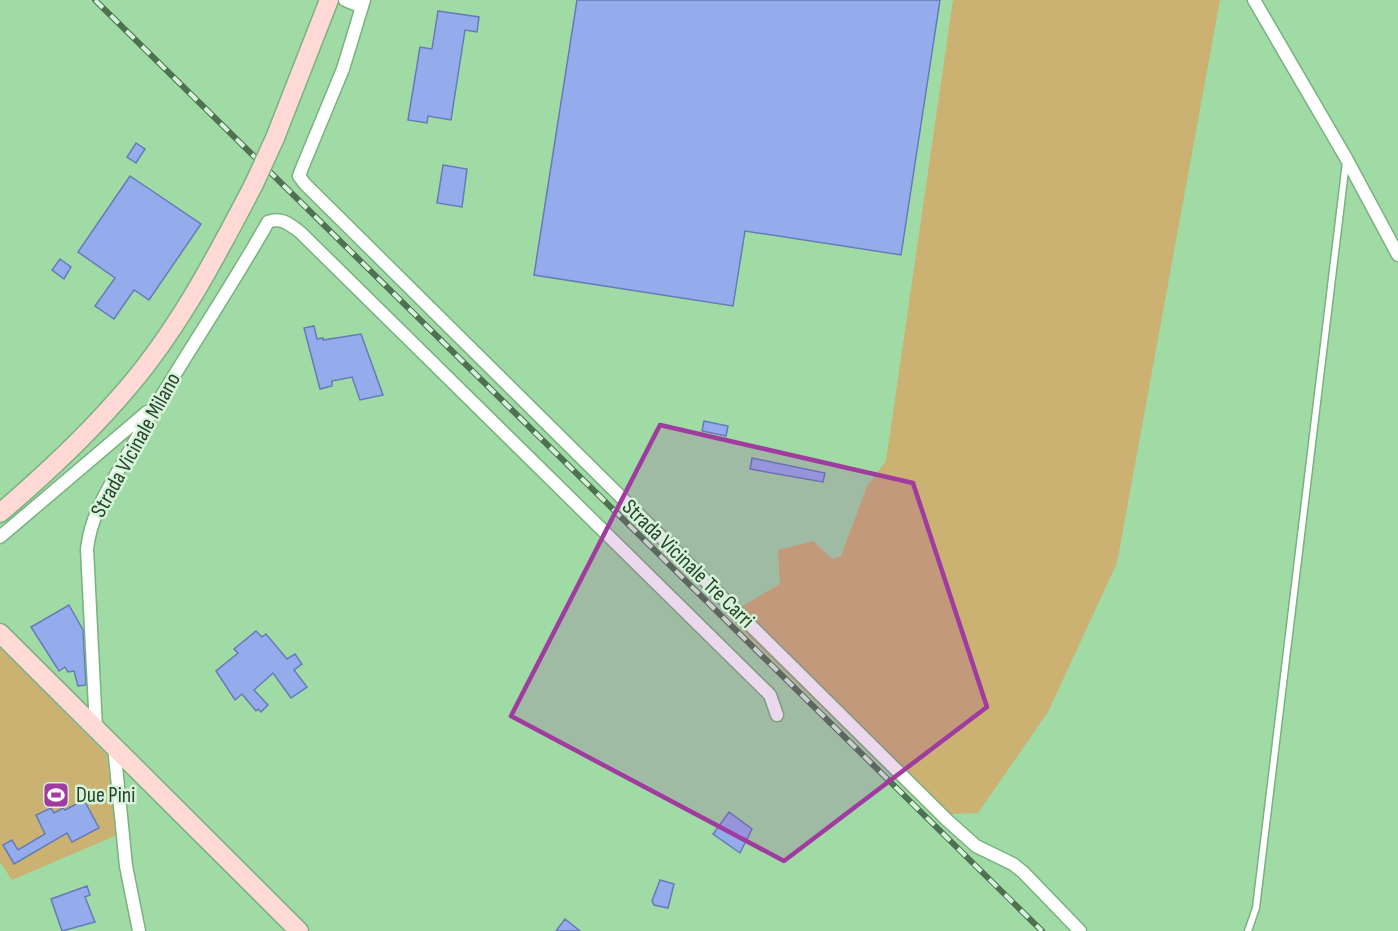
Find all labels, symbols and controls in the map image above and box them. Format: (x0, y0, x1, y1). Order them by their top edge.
street label: Strada Vicinale Milano (85, 368, 187, 522)
street label: Strada Vicinale Tre Carri (616, 494, 760, 634)
sports icon: Due Pini (41, 780, 71, 810)
place label: Due Pini (76, 782, 135, 809)

